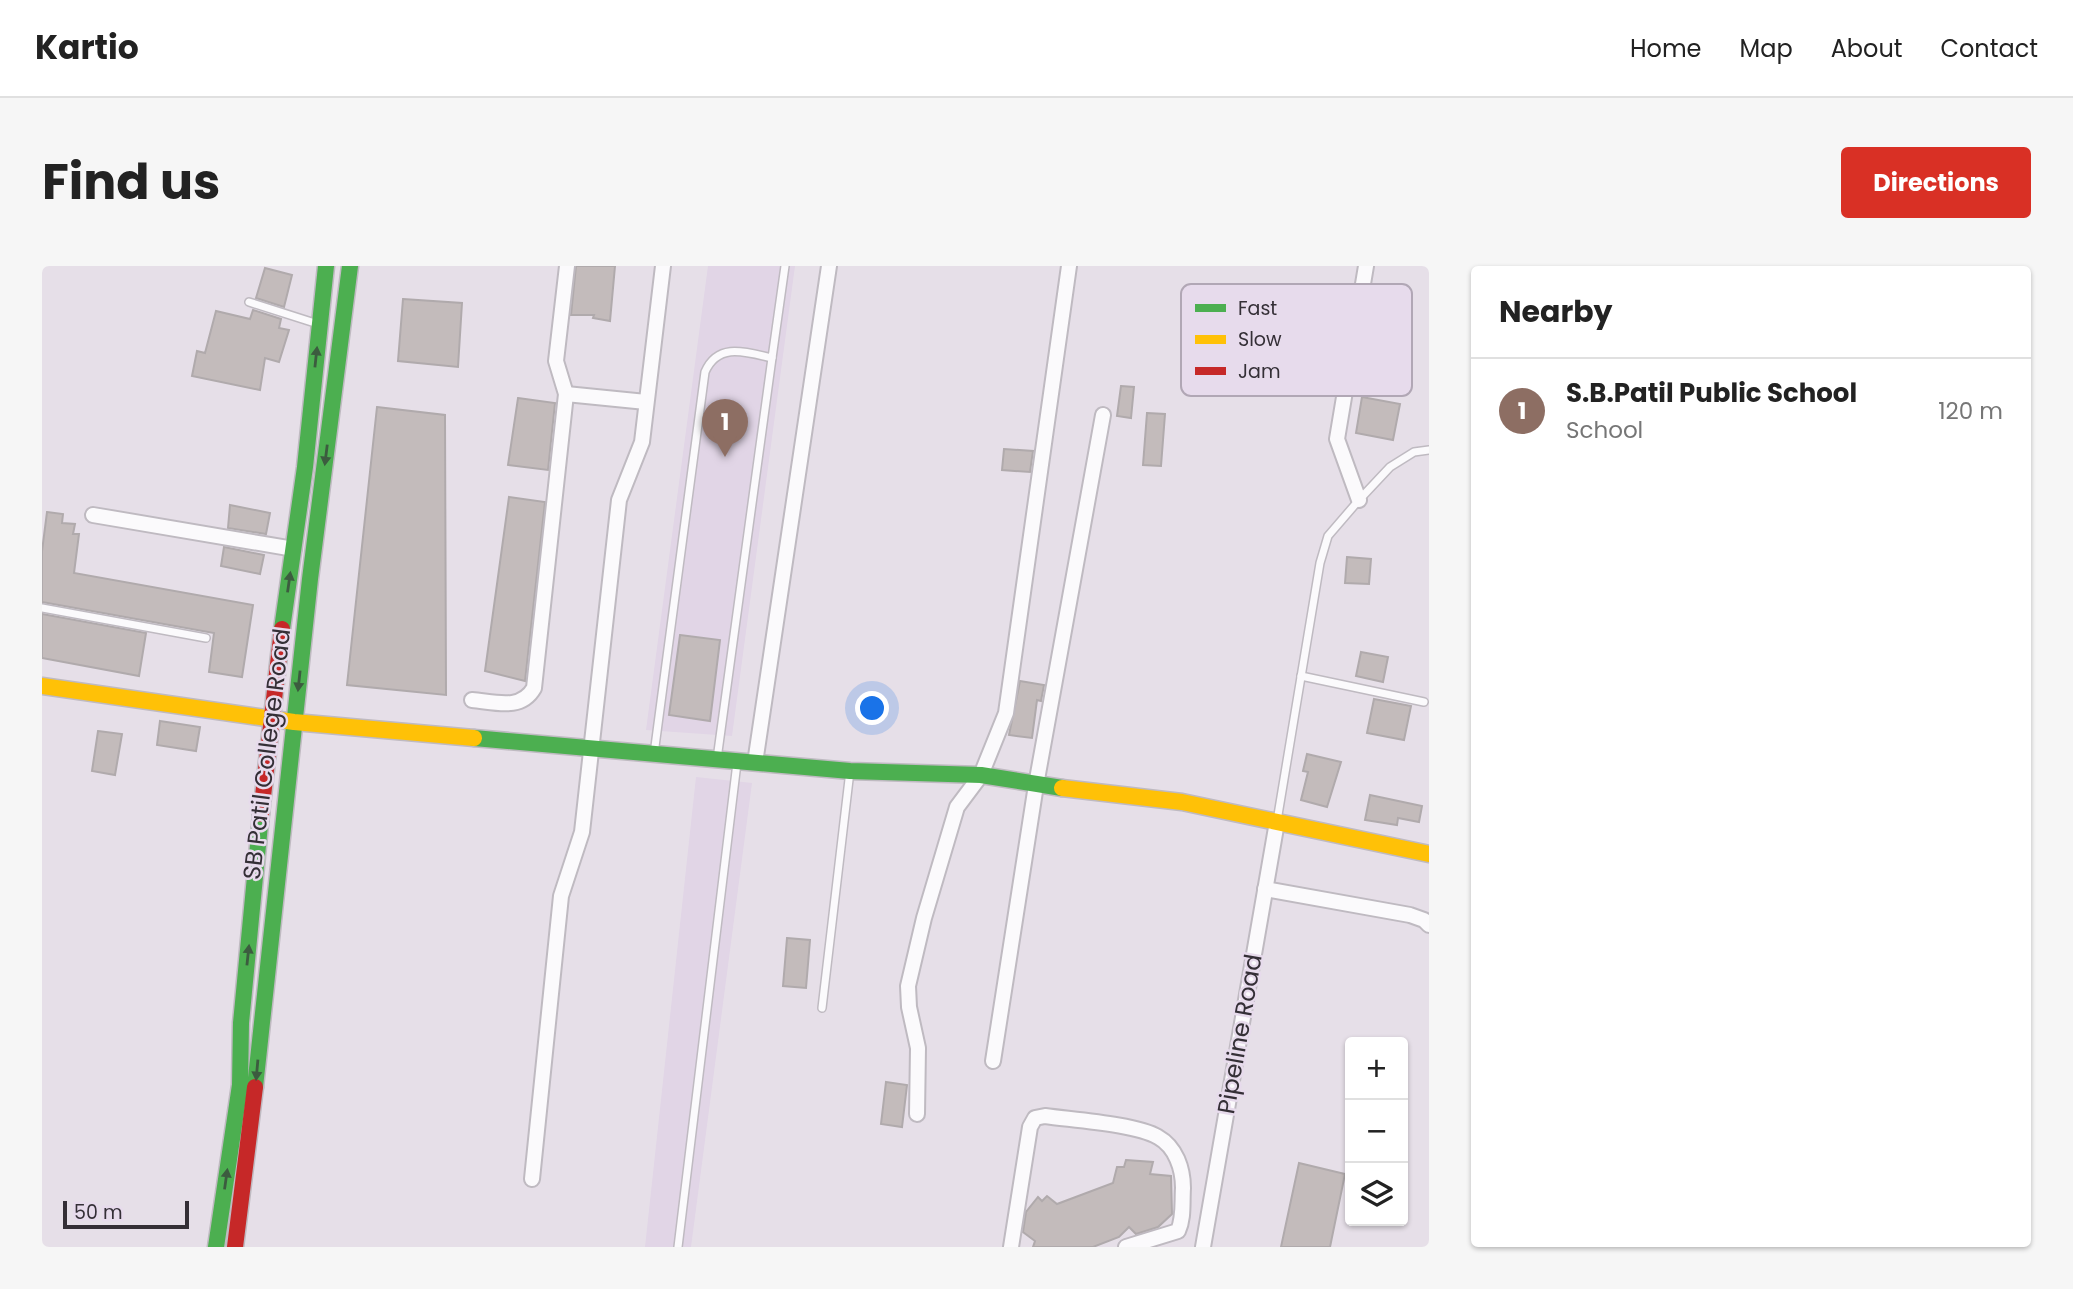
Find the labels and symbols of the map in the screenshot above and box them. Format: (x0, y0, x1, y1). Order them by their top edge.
legend (1181, 284, 1412, 396)
text: Fast (1238, 295, 1277, 322)
text: Slow (1238, 326, 1282, 353)
one-way arrow (311, 345, 322, 367)
text: Jam (1238, 358, 1280, 385)
pin: 1 (702, 399, 748, 457)
one-way arrow (320, 444, 331, 466)
one-way arrow (284, 571, 295, 593)
street label: SB Patil College Road (235, 626, 298, 881)
one-way arrow (293, 670, 304, 692)
your location (855, 691, 889, 725)
one-way arrow (243, 943, 254, 965)
street label: Pipeline Road (1209, 951, 1270, 1116)
one-way arrow (251, 1059, 262, 1081)
one-way arrow (220, 1168, 231, 1190)
scale bar (63, 1198, 189, 1230)

